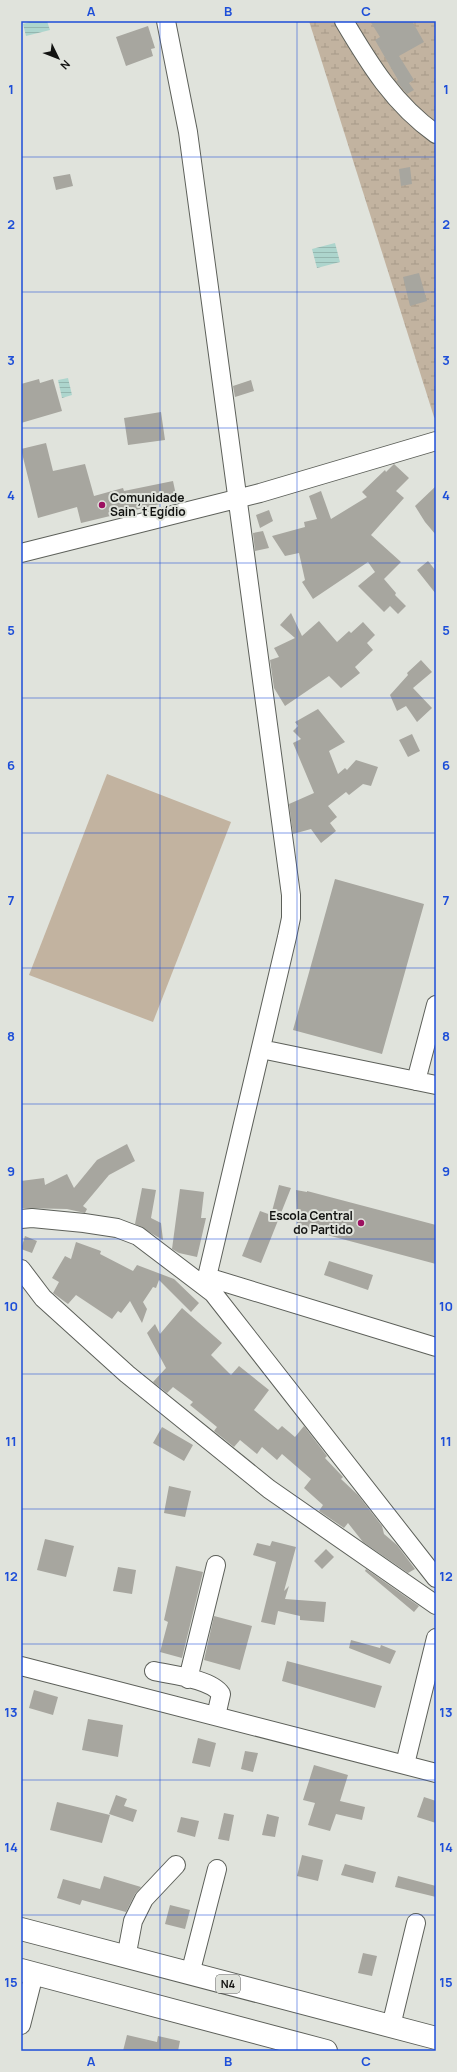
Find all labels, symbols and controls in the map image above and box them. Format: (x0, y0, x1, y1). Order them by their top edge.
text: A (87, 2, 96, 20)
text: B (224, 2, 232, 20)
text: C (361, 2, 371, 20)
north arrow (38, 38, 78, 78)
text: N (57, 57, 74, 73)
text: 1 (8, 80, 14, 98)
text: 1 (443, 80, 449, 98)
text: 2 (7, 215, 15, 233)
text: 2 (442, 215, 450, 233)
text: 3 (7, 351, 15, 369)
text: 3 (442, 351, 450, 369)
text: 4 (7, 486, 15, 504)
text: 4 (442, 486, 450, 504)
place label: Comunidade Sain´t Egídio (110, 489, 186, 520)
marker: Comunidade Sain´t Egídio (97, 500, 107, 510)
text: 5 (7, 621, 15, 639)
text: 5 (442, 621, 450, 639)
text: 6 (7, 756, 15, 774)
text: 6 (442, 756, 450, 774)
text: 7 (8, 891, 15, 909)
text: 7 (443, 891, 450, 909)
text: 8 (7, 1027, 15, 1045)
text: 8 (442, 1027, 450, 1045)
text: 9 (7, 1162, 15, 1180)
text: 9 (442, 1162, 450, 1180)
place label: Escola Central do Partido (269, 1207, 353, 1238)
marker: Escola Central do Partido (356, 1218, 366, 1228)
text: 10 (4, 1297, 18, 1315)
text: 10 (439, 1297, 453, 1315)
text: 11 (5, 1432, 17, 1450)
text: 11 (440, 1432, 452, 1450)
text: 12 (4, 1567, 18, 1585)
text: 12 (439, 1567, 453, 1585)
text: 13 (4, 1703, 18, 1721)
text: 13 (439, 1703, 453, 1721)
text: 14 (4, 1838, 18, 1856)
text: 14 (439, 1838, 453, 1856)
text: 15 (4, 1973, 18, 1991)
text: 15 (439, 1973, 453, 1991)
road number: N4 (216, 1975, 240, 1993)
text: A (87, 2052, 96, 2070)
text: B (224, 2052, 232, 2070)
text: C (361, 2052, 371, 2070)

